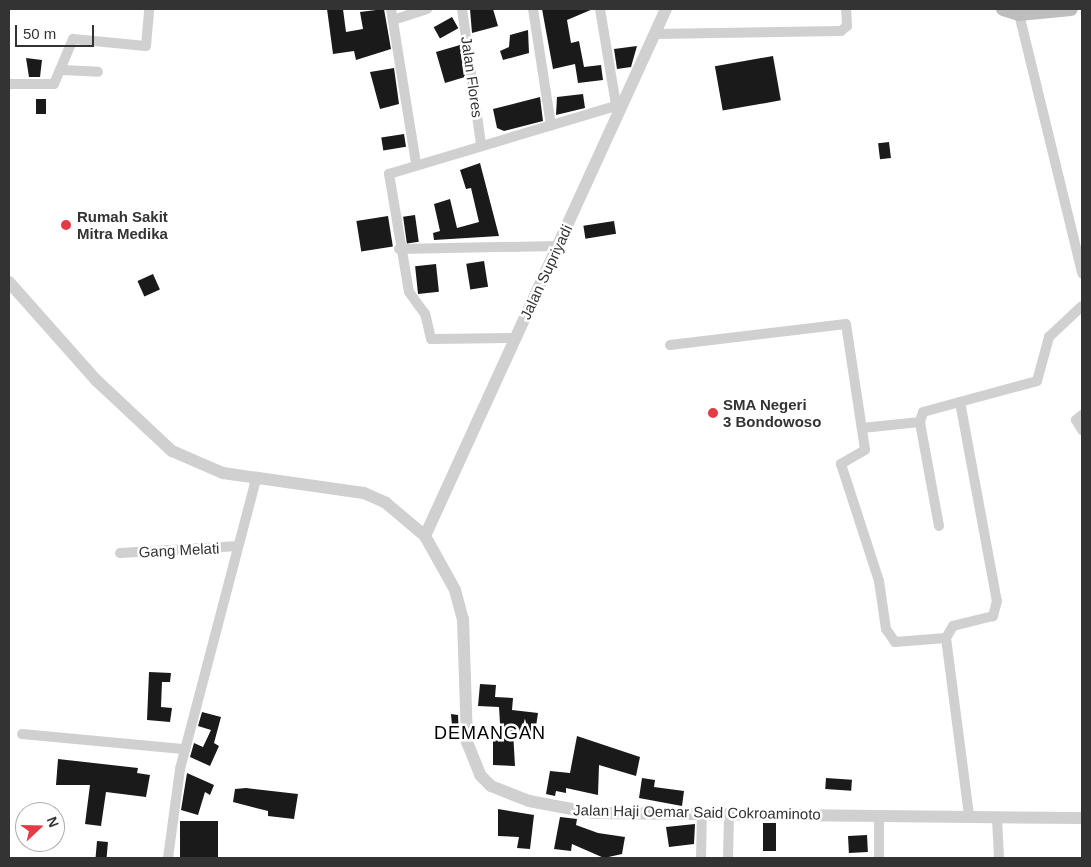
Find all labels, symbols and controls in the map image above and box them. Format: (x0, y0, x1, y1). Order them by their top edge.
scale bar (18, 15, 96, 47)
text: 50 m (23, 25, 56, 42)
street label: Jalan Flores (457, 35, 487, 119)
place label: Rumah Sakit Mitra Medika (77, 207, 168, 242)
marker: Rumah Sakit Mitra Medika (59, 218, 73, 232)
street label: Jalan Supriyadi (516, 222, 576, 322)
place label: SMA Negeri 3 Bondowoso (723, 395, 821, 430)
marker: SMA Negeri 3 Bondowoso (707, 407, 719, 419)
street label: Gang Melati (138, 539, 220, 561)
district label: DEMANGAN (433, 722, 547, 744)
street label: Jalan Haji Oemar Said Cokroaminoto (573, 801, 821, 823)
north arrow (15, 802, 65, 852)
text: N (44, 814, 62, 830)

